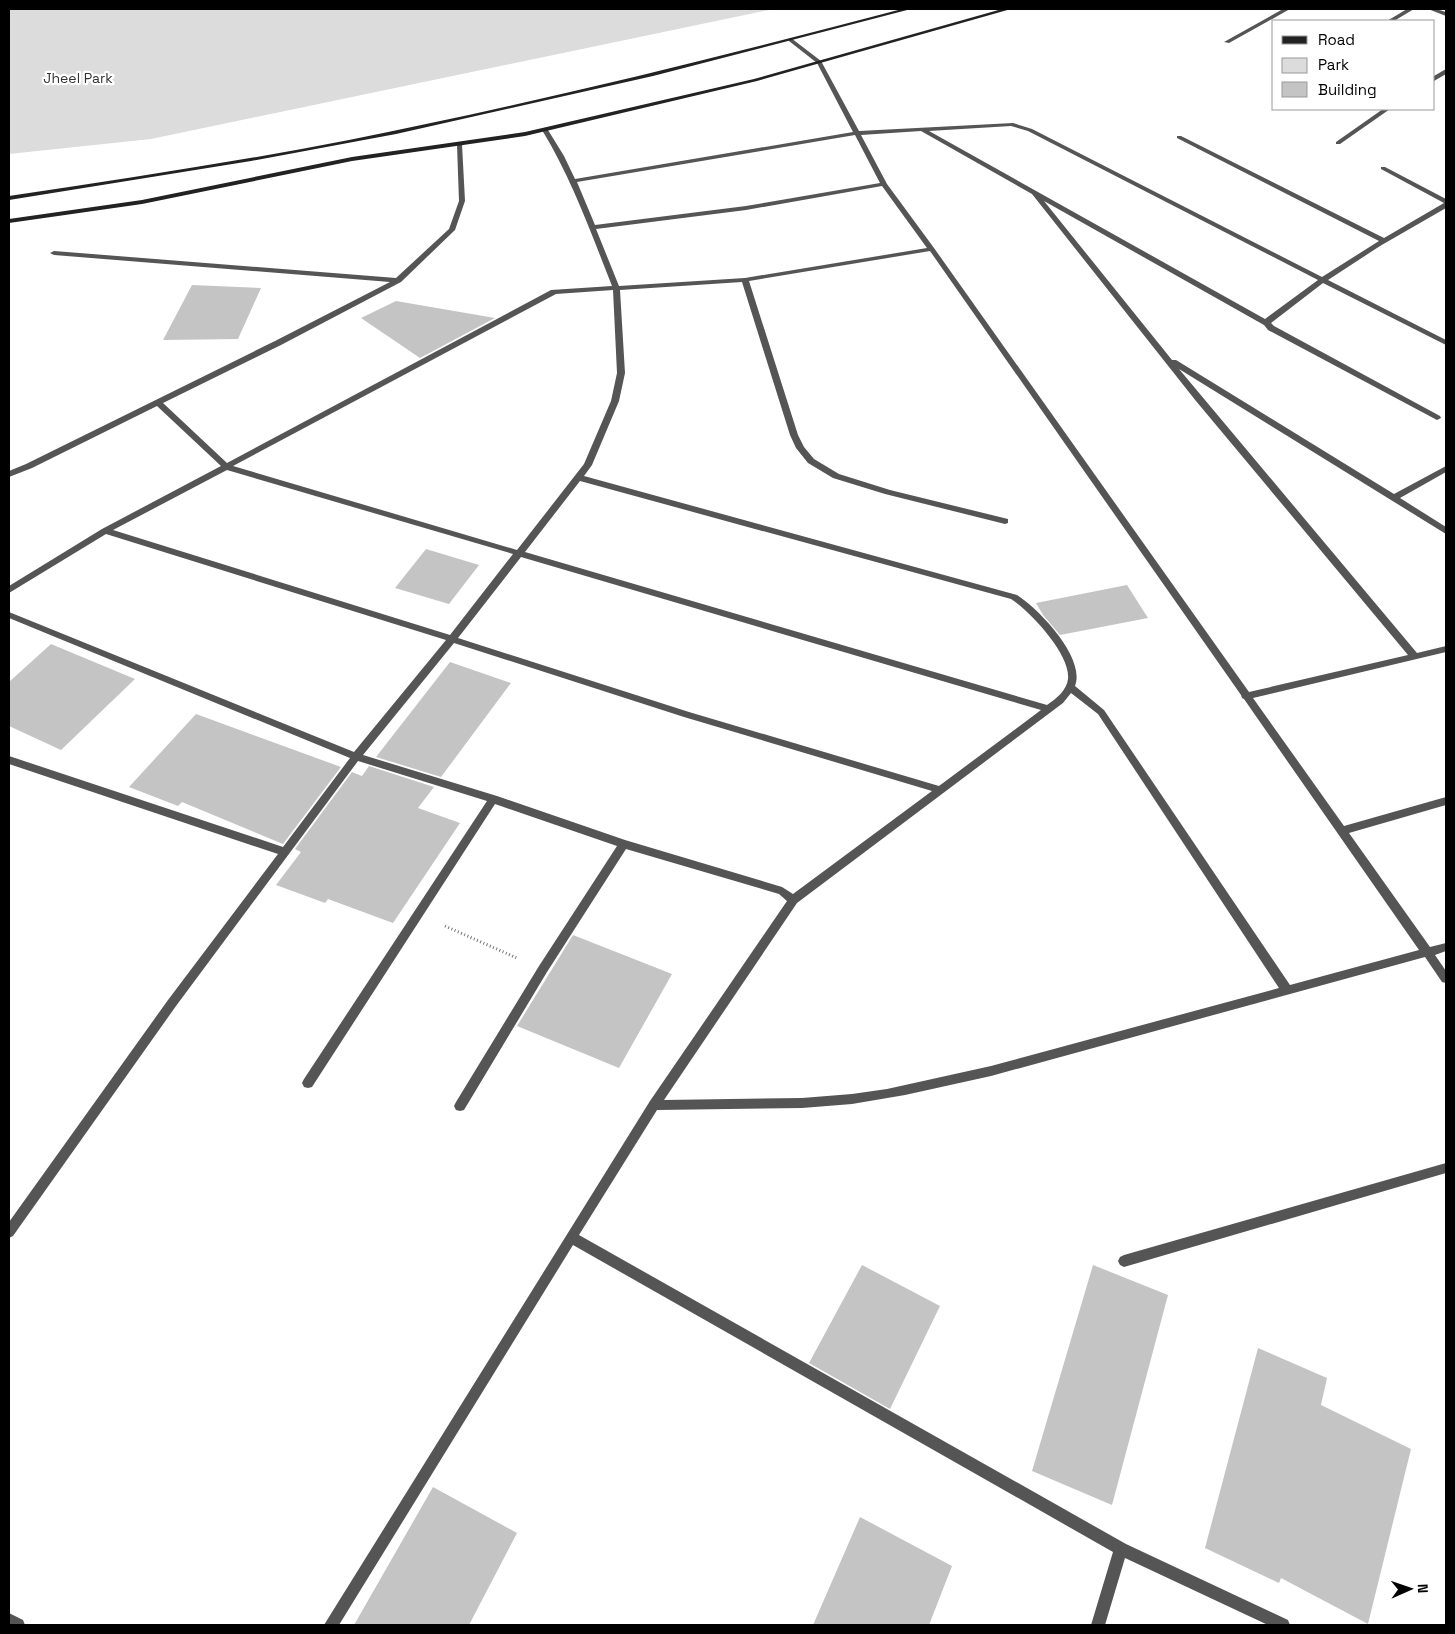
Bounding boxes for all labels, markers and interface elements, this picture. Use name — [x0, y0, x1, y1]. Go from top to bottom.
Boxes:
legend — [1272, 20, 1435, 110]
text: Road — [1318, 30, 1355, 49]
text: Park — [1318, 55, 1349, 74]
park label: Jheel Park — [43, 69, 113, 87]
text: Building — [1318, 80, 1377, 99]
north arrow — [1385, 1564, 1435, 1614]
text: N — [1414, 1584, 1432, 1594]

